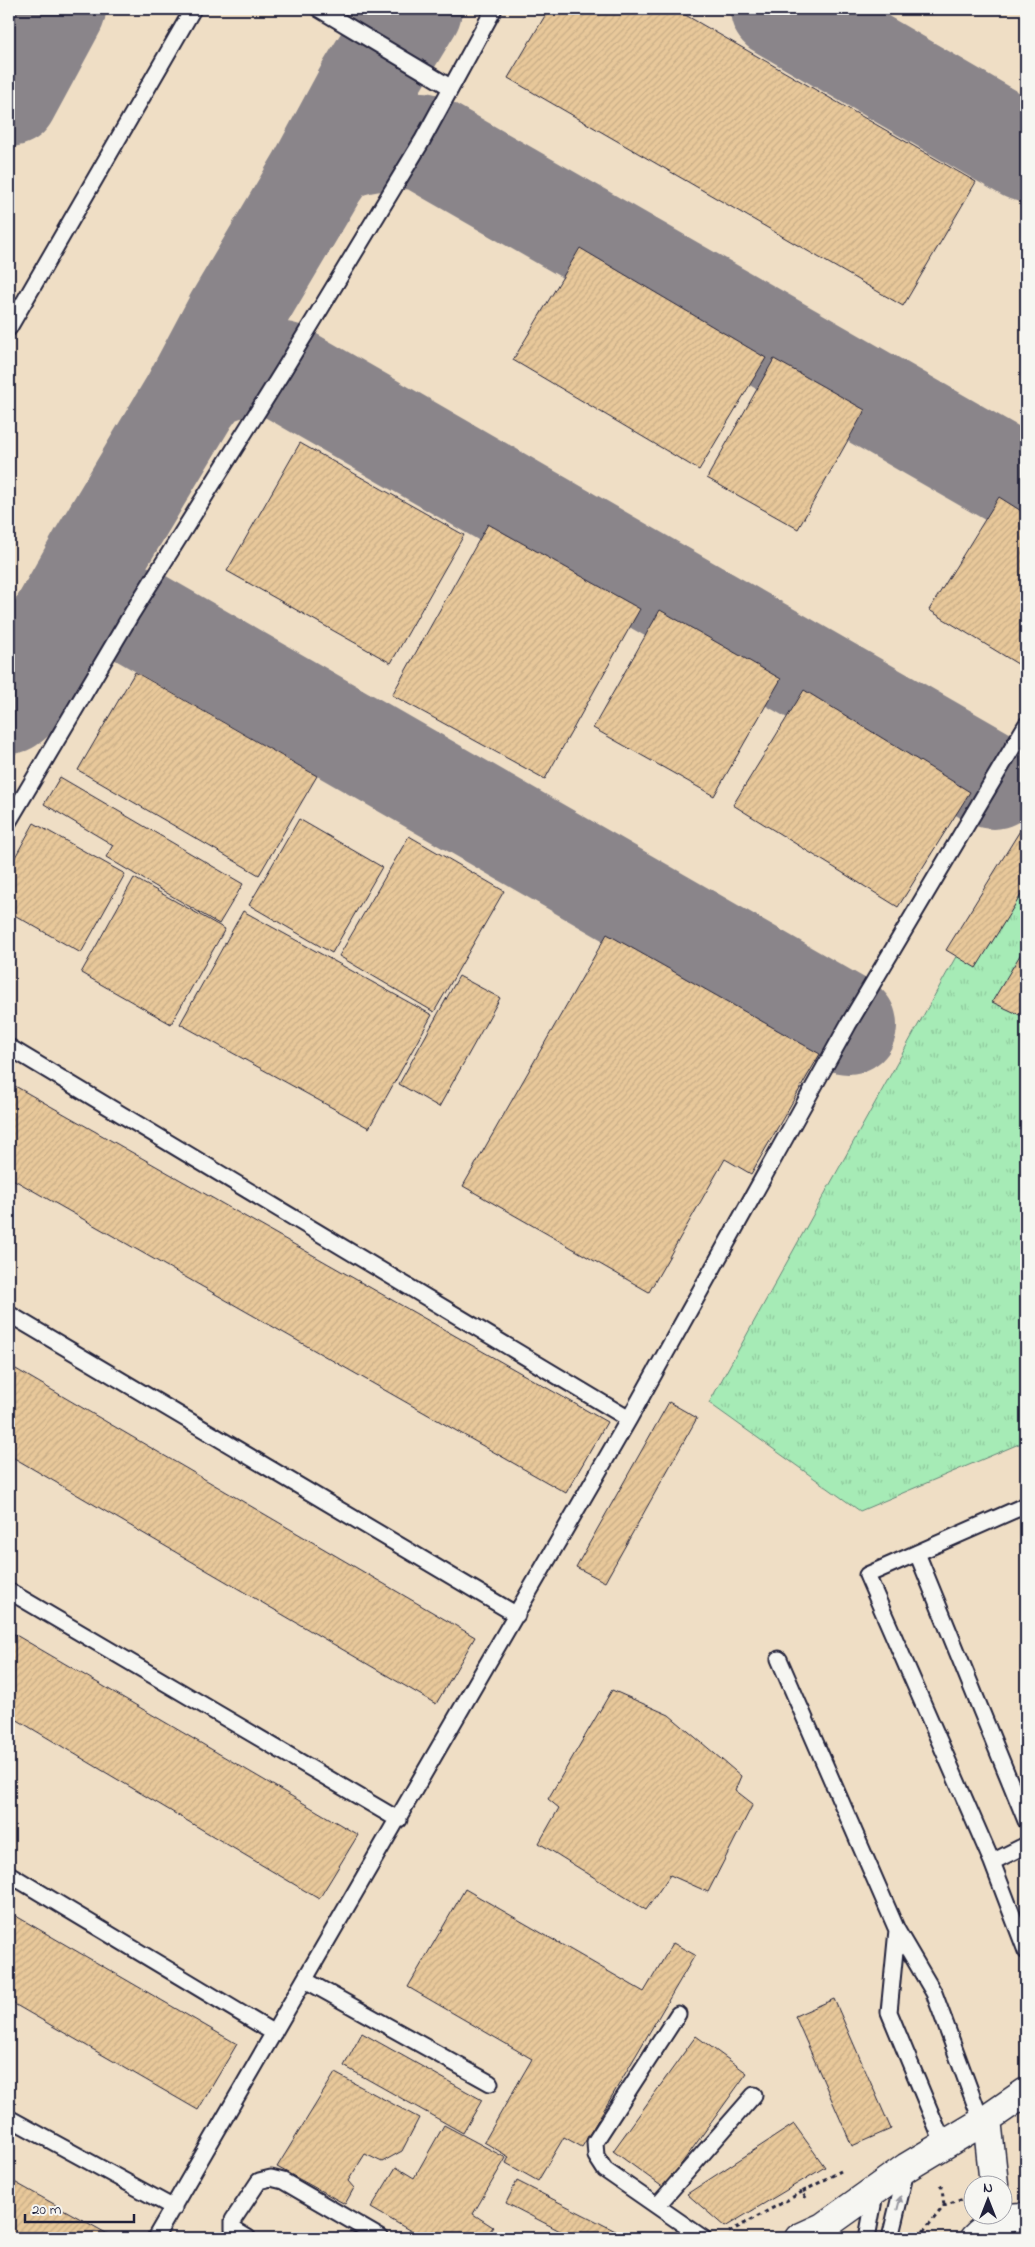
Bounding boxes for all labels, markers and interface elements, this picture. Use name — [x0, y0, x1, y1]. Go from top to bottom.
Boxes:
north arrow — [962, 2174, 1012, 2224]
text: N — [983, 2178, 993, 2199]
scale bar — [25, 2192, 134, 2224]
one-way arrow — [895, 2195, 903, 2210]
text: 20 m — [32, 2199, 62, 2221]

